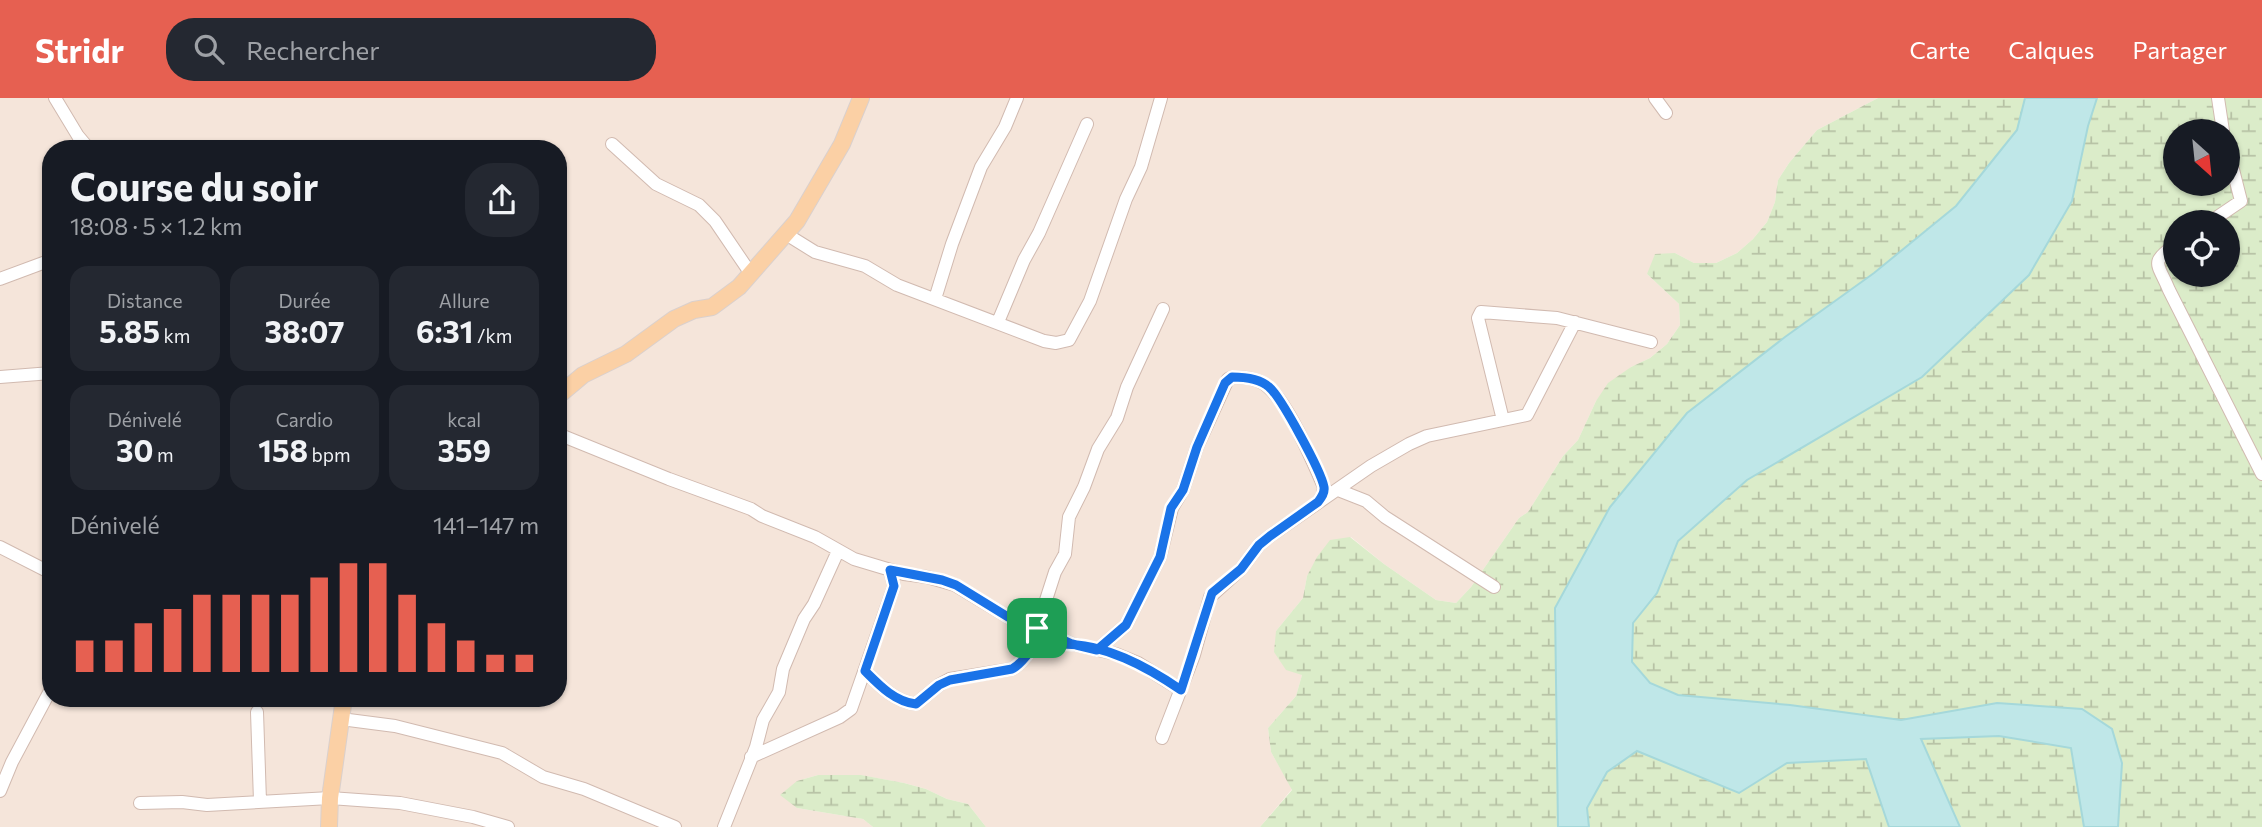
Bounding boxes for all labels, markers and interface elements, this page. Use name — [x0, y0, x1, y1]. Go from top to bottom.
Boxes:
search box — [166, 18, 656, 81]
text: Stridr — [35, 29, 124, 70]
icon: search — [190, 30, 228, 68]
text: Rechercher — [246, 34, 380, 65]
text: Carte — [1909, 35, 1970, 64]
text: Calques — [2008, 35, 2094, 64]
text: Partager — [2132, 35, 2227, 64]
north arrow — [2163, 119, 2240, 196]
map controls — [2163, 119, 2240, 287]
text: Course du soir — [70, 162, 318, 209]
button: share — [465, 163, 539, 237]
button: locate — [2163, 210, 2240, 287]
text: 18:08 · 5 × 1.2 km — [70, 212, 242, 240]
text: Distance — [107, 289, 183, 312]
text: Durée — [279, 289, 330, 312]
text: Allure — [439, 289, 490, 312]
text: 5.85 — [99, 312, 160, 349]
text: 38:07 — [264, 312, 345, 349]
text: 6:31 — [416, 312, 473, 349]
text: km — [160, 324, 190, 347]
text: /km — [473, 324, 512, 347]
text: Dénivelé — [108, 408, 182, 431]
text: Cardio — [276, 408, 333, 431]
text: kcal — [447, 408, 481, 431]
text: 30 — [116, 431, 153, 468]
text: 158 — [258, 431, 308, 468]
text: 359 — [437, 431, 491, 468]
text: m — [153, 443, 174, 466]
text: bpm — [308, 443, 351, 466]
text: Dénivelé — [70, 511, 160, 539]
text: 141–147 m — [433, 511, 539, 539]
pin — [1007, 598, 1067, 658]
icon: arrive — [1018, 609, 1056, 647]

